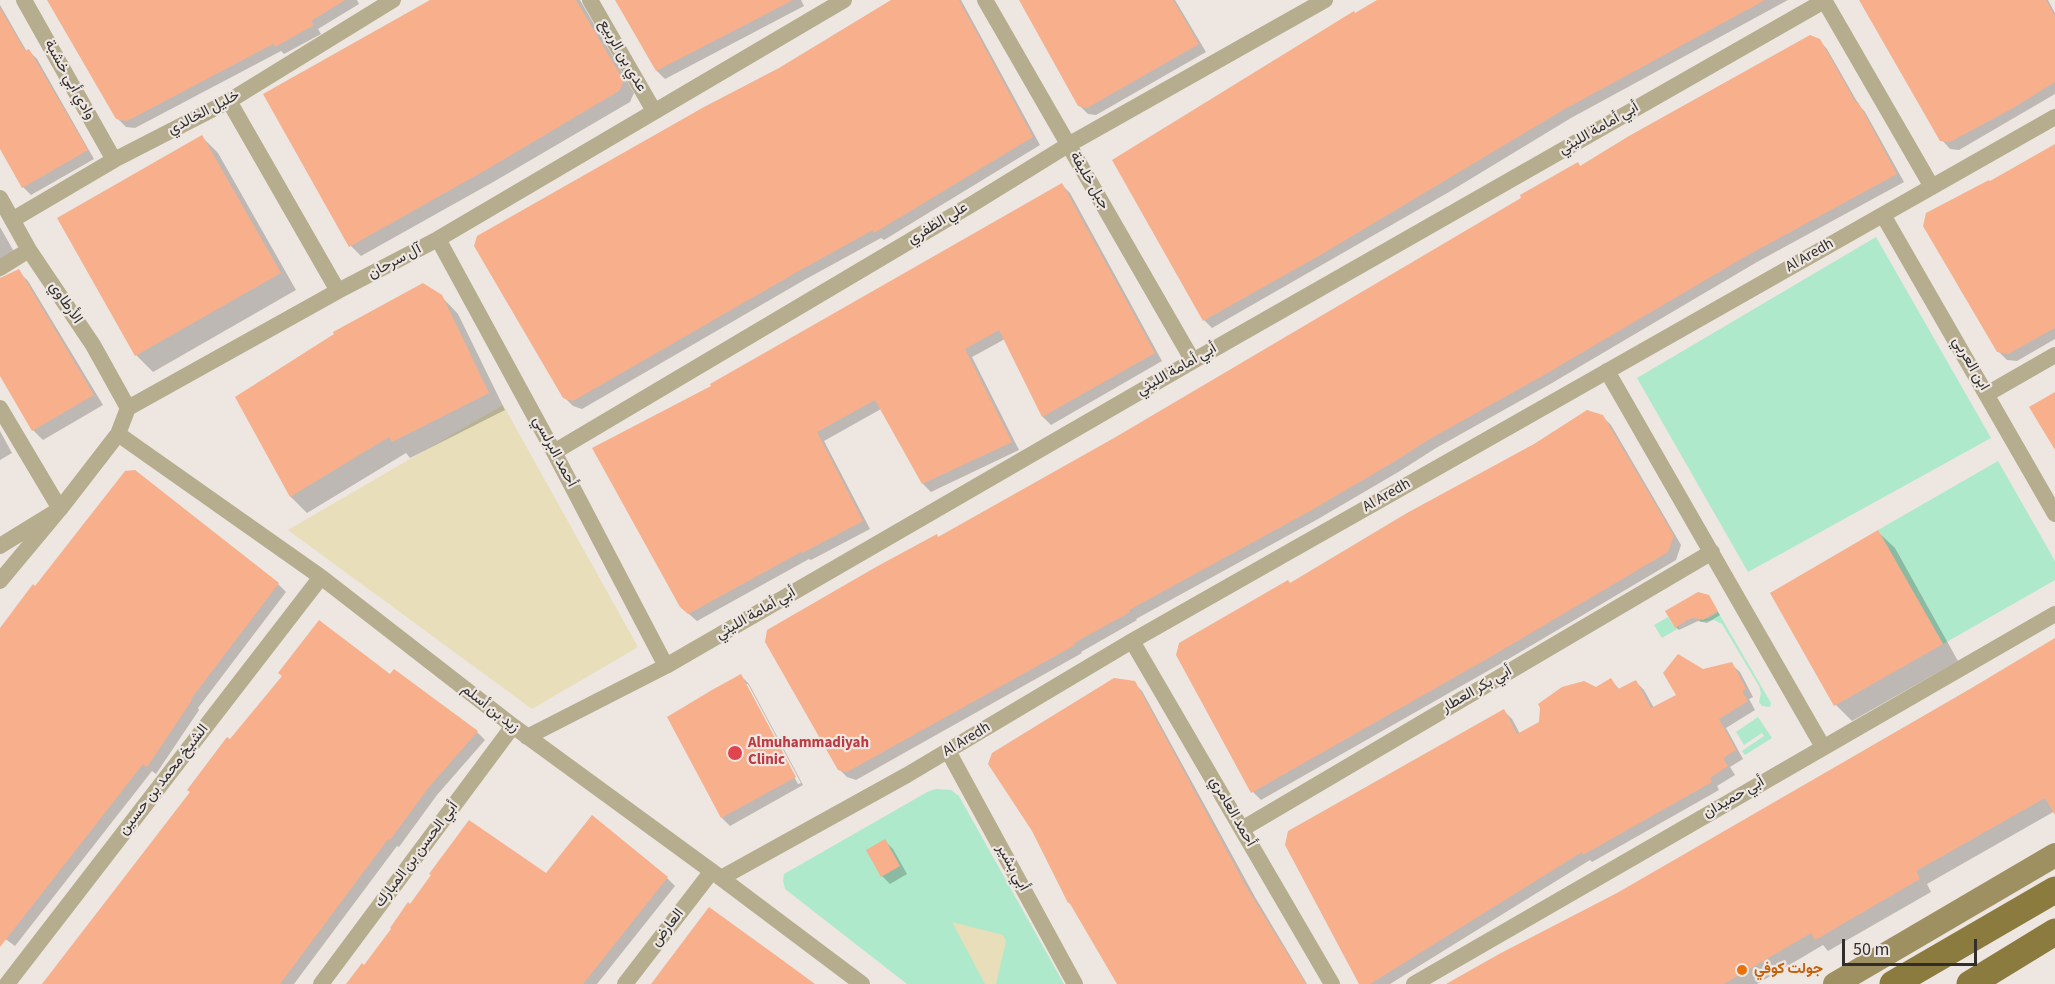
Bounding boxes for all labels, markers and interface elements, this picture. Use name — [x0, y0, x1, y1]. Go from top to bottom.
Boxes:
street label: عدي بن الربيع — [594, 17, 650, 95]
street label: وادي أبي خشبة — [40, 37, 98, 123]
street label: خليل الخالدي — [165, 87, 243, 139]
street label: أبي أمامة الليثي — [1556, 99, 1642, 159]
street label: جبل خليفة — [1065, 149, 1113, 213]
street label: علي الظفري — [905, 199, 971, 249]
street label: Al Aredh — [1783, 235, 1837, 277]
street label: آل سرحان — [365, 241, 425, 283]
street label: الأرطاوي — [44, 279, 86, 327]
street label: ابن العربي — [1947, 334, 1993, 394]
street label: أبي أمامة الليثي — [1134, 340, 1220, 400]
street label: أحمد البرلسي — [528, 414, 580, 490]
street label: Al Aredh — [1360, 475, 1414, 517]
street label: أبي أمامة الليثي — [713, 584, 799, 644]
street label: أبي بكر العطار — [1439, 663, 1515, 717]
street label: زيد بن أسلم — [457, 681, 523, 737]
street label: Al Aredh — [940, 719, 994, 761]
street label: الشيخ محمد بن حسين — [115, 721, 213, 839]
place label: Almuhammadiyah Clinic — [748, 735, 869, 770]
marker: Almuhammadiyah Clinic — [726, 744, 744, 762]
street label: أبي حميدان — [1700, 773, 1768, 823]
street label: أحمد العامري — [1205, 774, 1259, 850]
street label: أبي الحسن بن المبارك — [371, 799, 463, 911]
street label: أبي بشير — [992, 841, 1032, 895]
street label: العارض — [648, 906, 688, 950]
scale bar — [1845, 927, 1980, 965]
text: 50 m — [1853, 937, 1889, 962]
place label: جولت كوفي — [1754, 961, 1823, 979]
marker: جولت كوفي — [1735, 963, 1749, 977]

